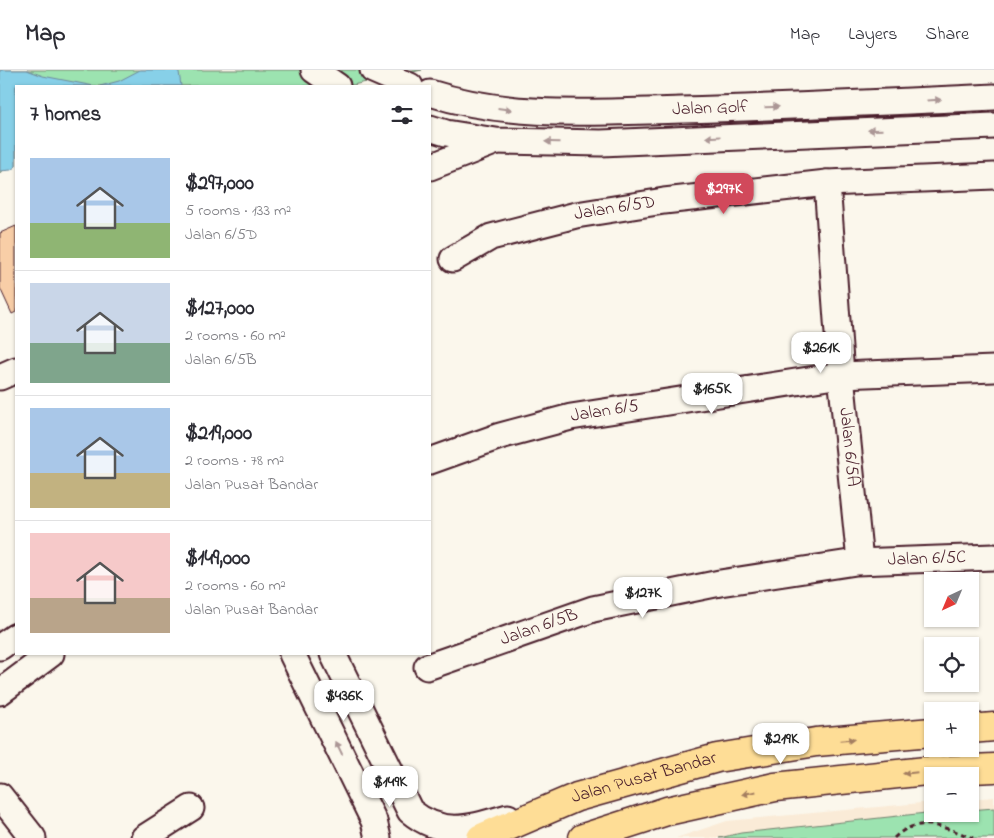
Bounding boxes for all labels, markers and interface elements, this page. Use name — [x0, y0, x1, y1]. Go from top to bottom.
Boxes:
text: Map — [25, 17, 66, 52]
text: Map — [790, 22, 820, 48]
text: Layers — [848, 22, 898, 48]
text: Share — [926, 22, 969, 48]
street label: Jalan Golf — [672, 95, 749, 123]
one-way arrow — [926, 96, 942, 104]
text: 7 homes — [30, 100, 101, 130]
icon: filters — [388, 101, 416, 129]
one-way arrow — [764, 103, 780, 111]
one-way arrow — [497, 105, 513, 113]
one-way arrow — [867, 127, 883, 135]
one-way arrow — [705, 134, 721, 142]
one-way arrow — [544, 138, 560, 146]
text: $297,000 — [185, 169, 254, 199]
pin: $297K — [689, 172, 759, 215]
text: $297K — [706, 177, 742, 201]
icon: home — [70, 178, 130, 238]
street label: Jalan 6/5D — [572, 190, 657, 228]
text: 5 rooms · 133 m² — [185, 199, 291, 223]
text: Jalan 6/5D — [185, 223, 258, 247]
text: $127,000 — [185, 294, 254, 324]
icon: home — [70, 303, 130, 363]
text: 2 rooms · 60 m² — [185, 324, 286, 348]
pin: $261K — [786, 332, 856, 374]
text: $261K — [802, 336, 840, 360]
text: Jalan 6/5B — [185, 348, 257, 372]
pin: $165K — [677, 372, 747, 415]
text: $165K — [693, 377, 731, 401]
street label: Jalan 6/5 — [569, 394, 641, 430]
street label: Jalan 6/5A — [831, 406, 865, 488]
text: $219,000 — [185, 419, 252, 449]
icon: home — [70, 428, 130, 488]
text: 2 rooms · 78 m² — [185, 449, 284, 473]
text: Jalan Pusat Bandar — [185, 473, 318, 497]
text: $149,000 — [185, 544, 250, 574]
street label: Jalan 6/5C — [887, 545, 967, 574]
icon: home — [70, 553, 130, 613]
north arrow — [924, 572, 979, 628]
map controls — [924, 572, 979, 822]
text: 2 rooms · 60 m² — [185, 574, 286, 598]
pin: $127K — [608, 576, 678, 619]
text: $127K — [624, 581, 662, 605]
text: Jalan Pusat Bandar — [185, 598, 318, 622]
street label: Jalan 6/5B — [497, 602, 582, 653]
button: locate — [924, 637, 979, 692]
pin: $436K — [309, 680, 379, 722]
text: $436K — [325, 684, 363, 708]
button: + — [924, 702, 979, 757]
pin: $219K — [746, 722, 816, 765]
text: $219K — [763, 727, 799, 751]
one-way arrow — [839, 736, 855, 744]
one-way arrow — [334, 741, 342, 755]
street label: Jalan Pusat Bandar — [567, 746, 720, 811]
pin: $149K — [355, 766, 425, 808]
button: − — [924, 767, 979, 822]
one-way arrow — [902, 769, 918, 777]
text: $149K — [373, 770, 407, 794]
one-way arrow — [742, 789, 757, 797]

